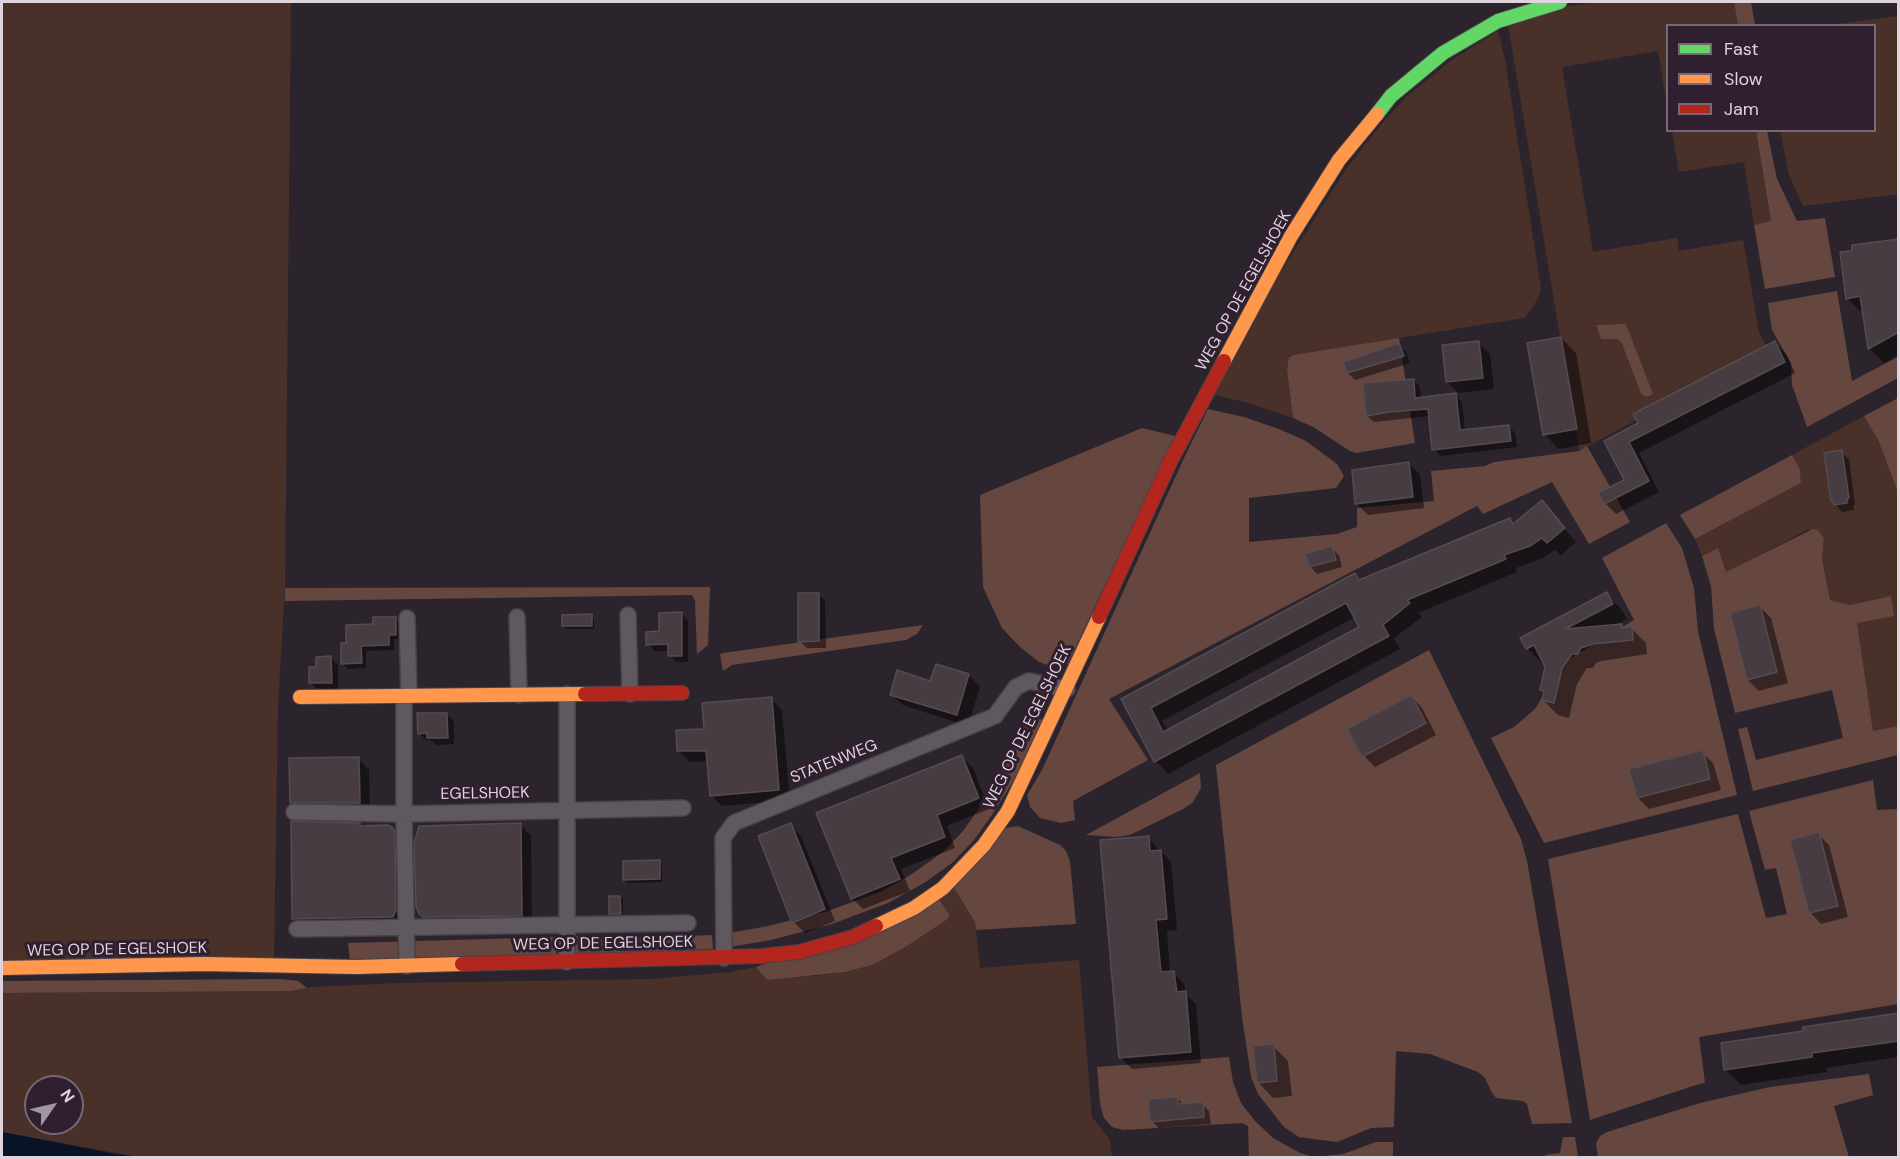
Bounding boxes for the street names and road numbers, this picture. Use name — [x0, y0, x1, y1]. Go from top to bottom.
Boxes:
street label: WEG OP DE EGELSHOEK — [1192, 208, 1296, 374]
street label: WEG OP DE EGELSHOEK — [980, 642, 1076, 812]
street label: STATENWEG — [788, 736, 880, 788]
street label: EGELSHOEK — [440, 784, 530, 804]
street label: WEG OP DE EGELSHOEK — [513, 933, 693, 955]
street label: WEG OP DE EGELSHOEK — [27, 939, 207, 961]

